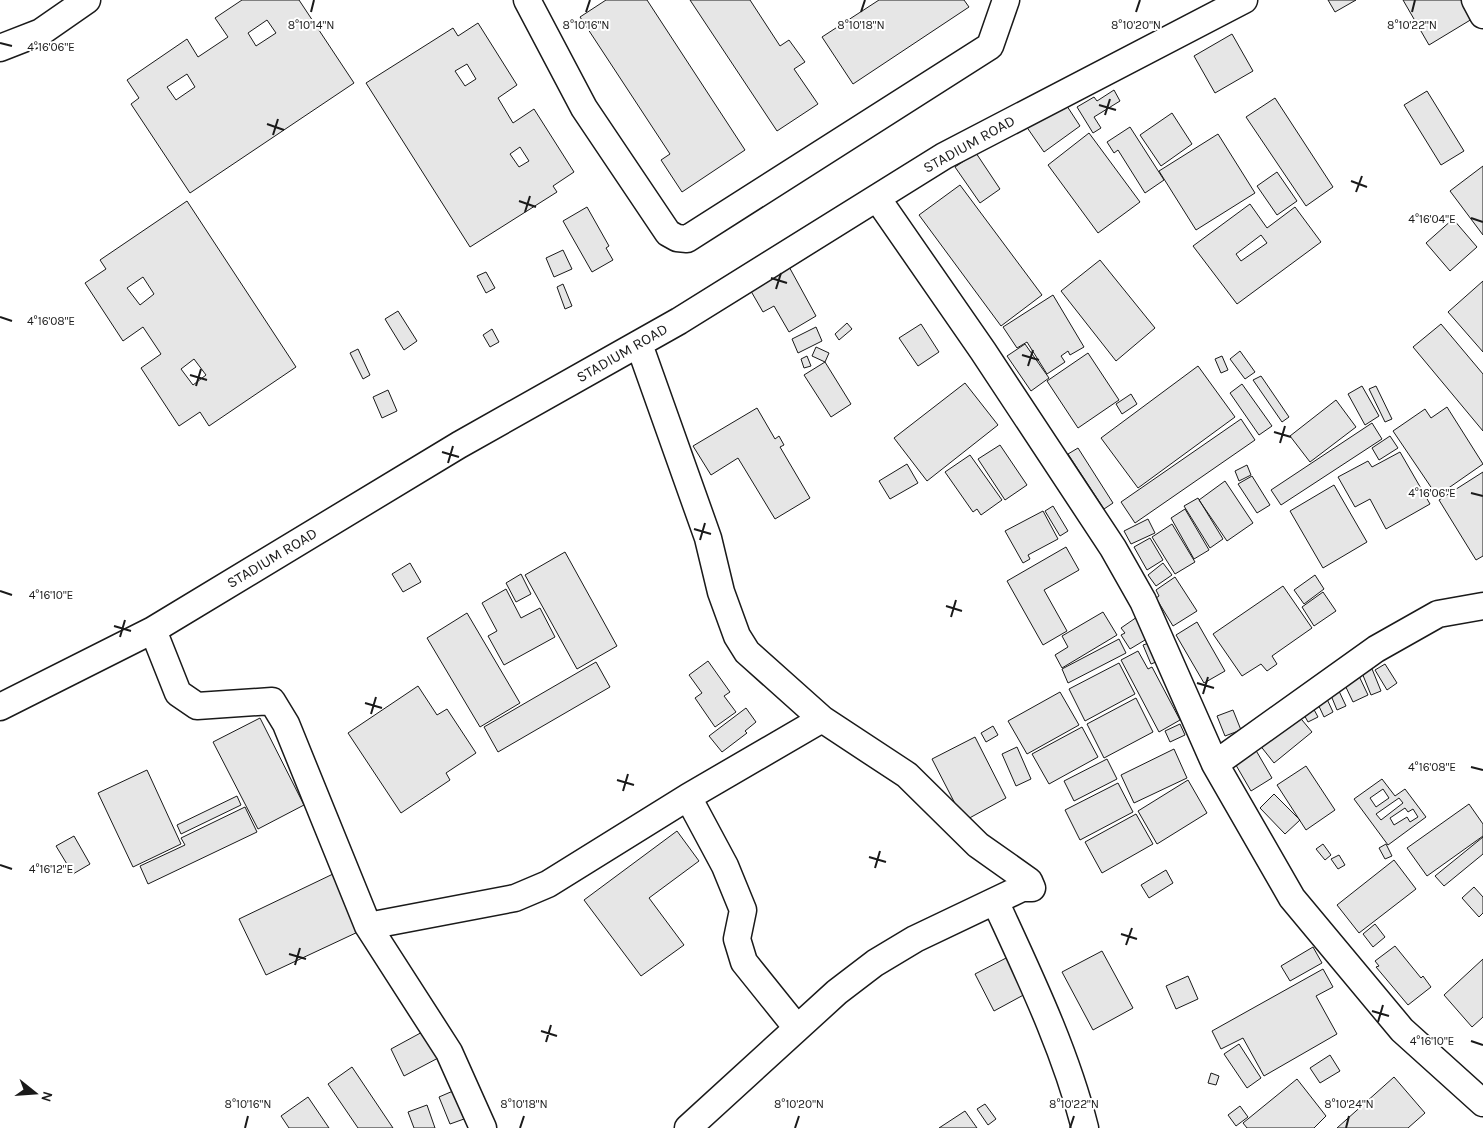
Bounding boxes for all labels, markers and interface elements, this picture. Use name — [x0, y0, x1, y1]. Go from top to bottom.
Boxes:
text: 8°10'14"N — [288, 18, 334, 32]
text: 8°10'16"N — [563, 18, 609, 32]
text: 8°10'18"N — [837, 18, 885, 32]
text: 8°10'20"N — [1111, 18, 1161, 32]
text: 8°10'22"N — [1387, 18, 1437, 32]
text: 4°16'06"E — [27, 40, 75, 54]
street label: STADIUM ROAD — [920, 111, 1018, 177]
text: 4°16'04"E — [1408, 212, 1456, 226]
text: 4°16'08"E — [27, 314, 75, 328]
street label: STADIUM ROAD — [573, 320, 671, 386]
text: 4°16'06"E — [1408, 486, 1456, 500]
street label: STADIUM ROAD — [224, 524, 320, 592]
text: 4°16'10"E — [29, 588, 73, 602]
text: 4°16'08"E — [1408, 760, 1456, 774]
text: 4°16'12"E — [29, 862, 73, 876]
text: 4°16'10"E — [1410, 1034, 1454, 1048]
north arrow — [10, 1068, 60, 1118]
text: N — [37, 1089, 57, 1104]
text: 8°10'16"N — [225, 1097, 271, 1111]
text: 8°10'18"N — [500, 1097, 548, 1111]
text: 8°10'20"N — [774, 1097, 824, 1111]
text: 8°10'22"N — [1049, 1097, 1099, 1111]
text: 8°10'24"N — [1324, 1097, 1374, 1111]

